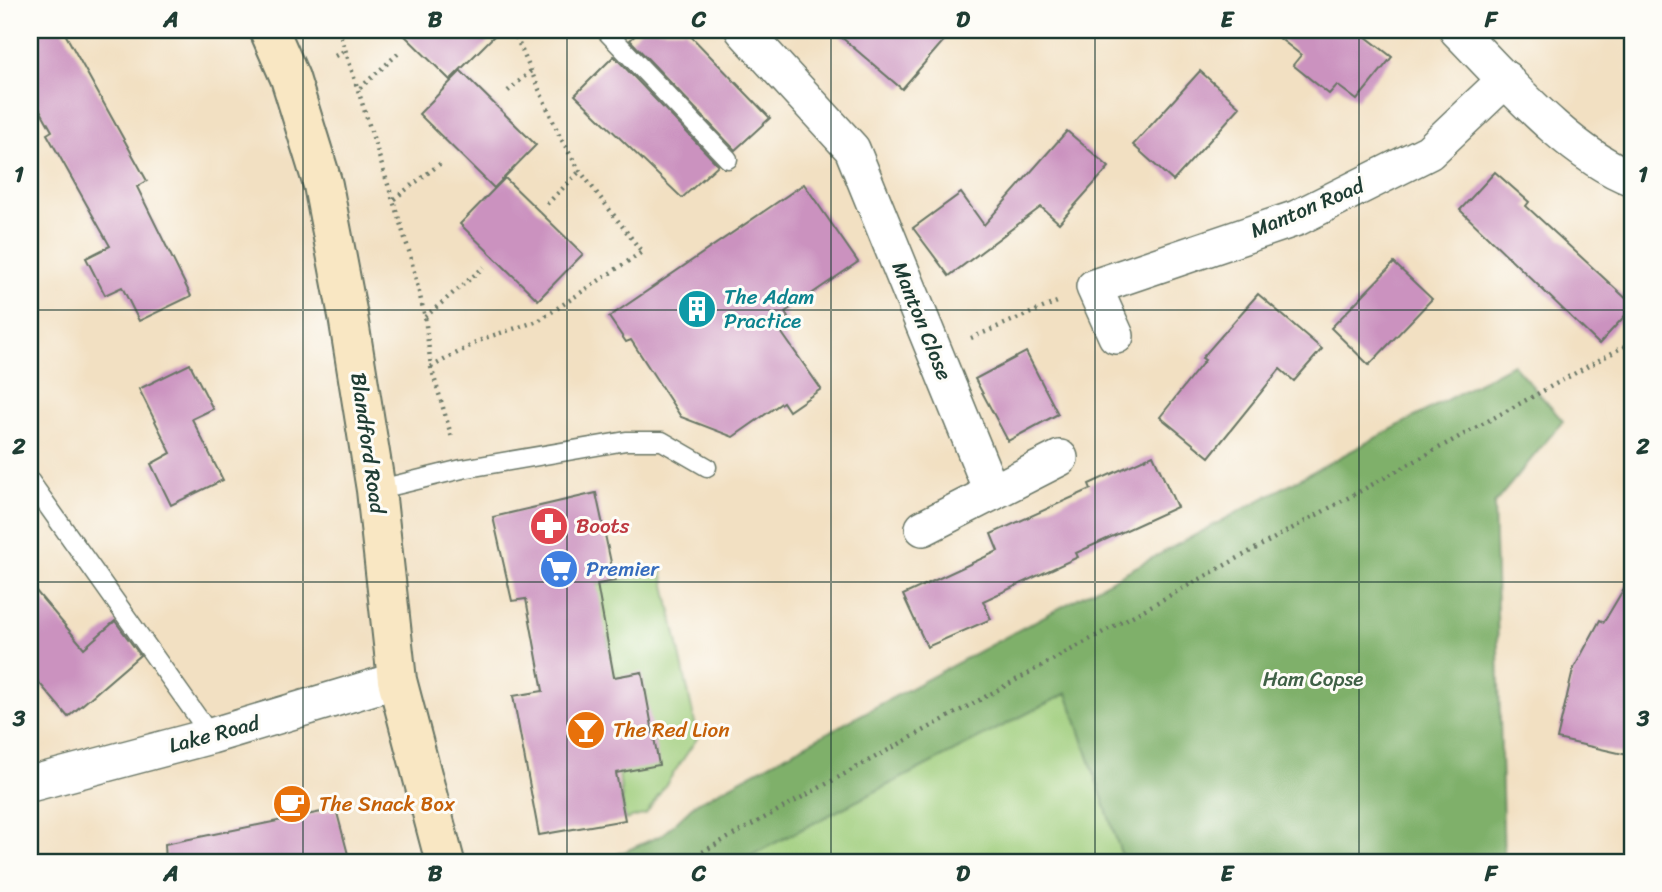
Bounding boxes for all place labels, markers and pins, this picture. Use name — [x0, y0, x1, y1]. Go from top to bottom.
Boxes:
place label: The Adam Practice — [724, 278, 814, 340]
building icon: The Adam Practice — [676, 288, 718, 330]
pharmacy icon: Boots — [528, 505, 570, 547]
place label: Boots — [576, 507, 630, 545]
supermarket icon: Premier — [538, 548, 580, 590]
place label: Premier — [586, 550, 660, 588]
bar icon: The Red Lion — [565, 709, 607, 751]
place label: The Red Lion — [613, 711, 730, 749]
cafe icon: The Snack Box — [271, 783, 313, 825]
place label: The Snack Box — [319, 785, 455, 823]

